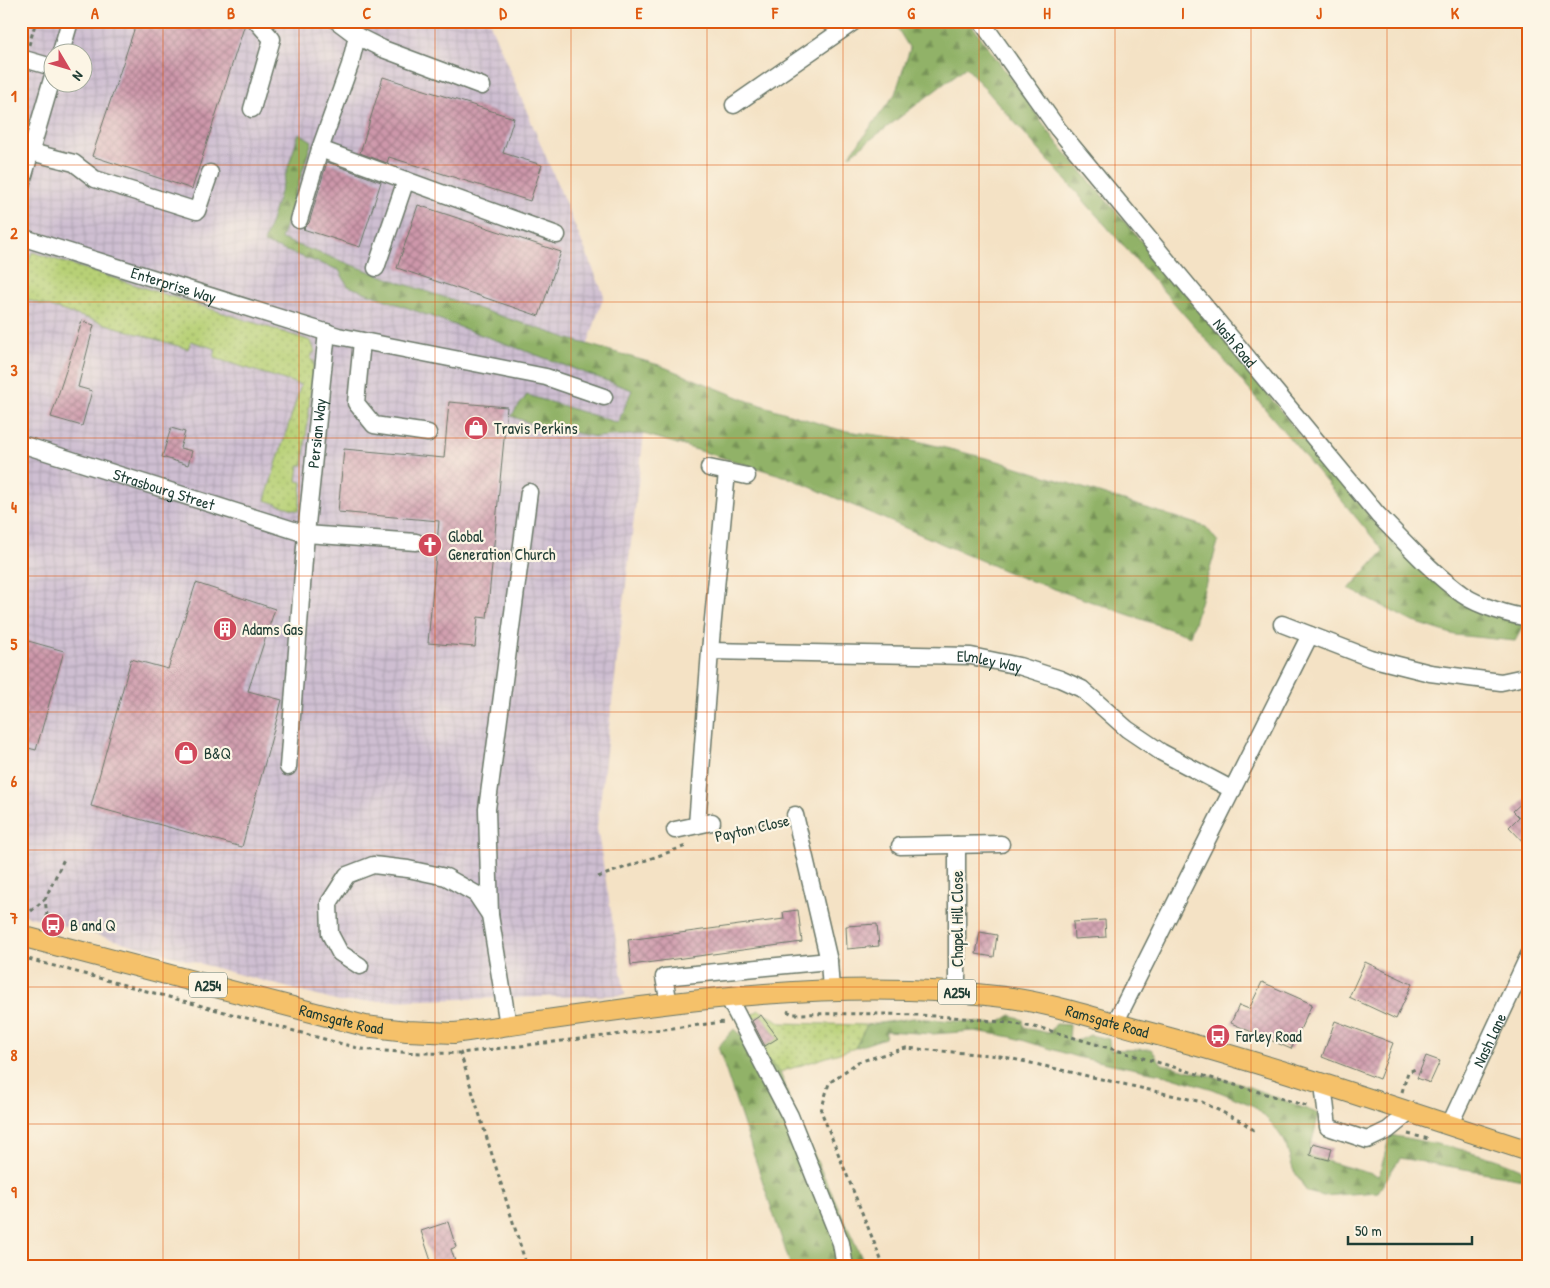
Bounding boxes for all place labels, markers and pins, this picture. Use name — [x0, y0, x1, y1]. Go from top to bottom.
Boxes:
shop icon: Travis Perkins — [463, 415, 489, 441]
place label: Travis Perkins — [494, 417, 578, 439]
place label: Global Generation Church — [448, 525, 556, 565]
church icon: Global Generation Church — [417, 532, 443, 558]
building icon: Adams Gas — [212, 616, 238, 642]
place label: Adams Gas — [242, 618, 303, 640]
shop icon: B&Q — [173, 740, 199, 766]
place label: B&Q — [204, 742, 231, 764]
bus stop icon: B and Q — [40, 912, 66, 938]
place label: B and Q — [70, 914, 116, 936]
bus stop icon: Farley Road — [1205, 1023, 1231, 1049]
place label: Farley Road — [1235, 1025, 1302, 1047]

